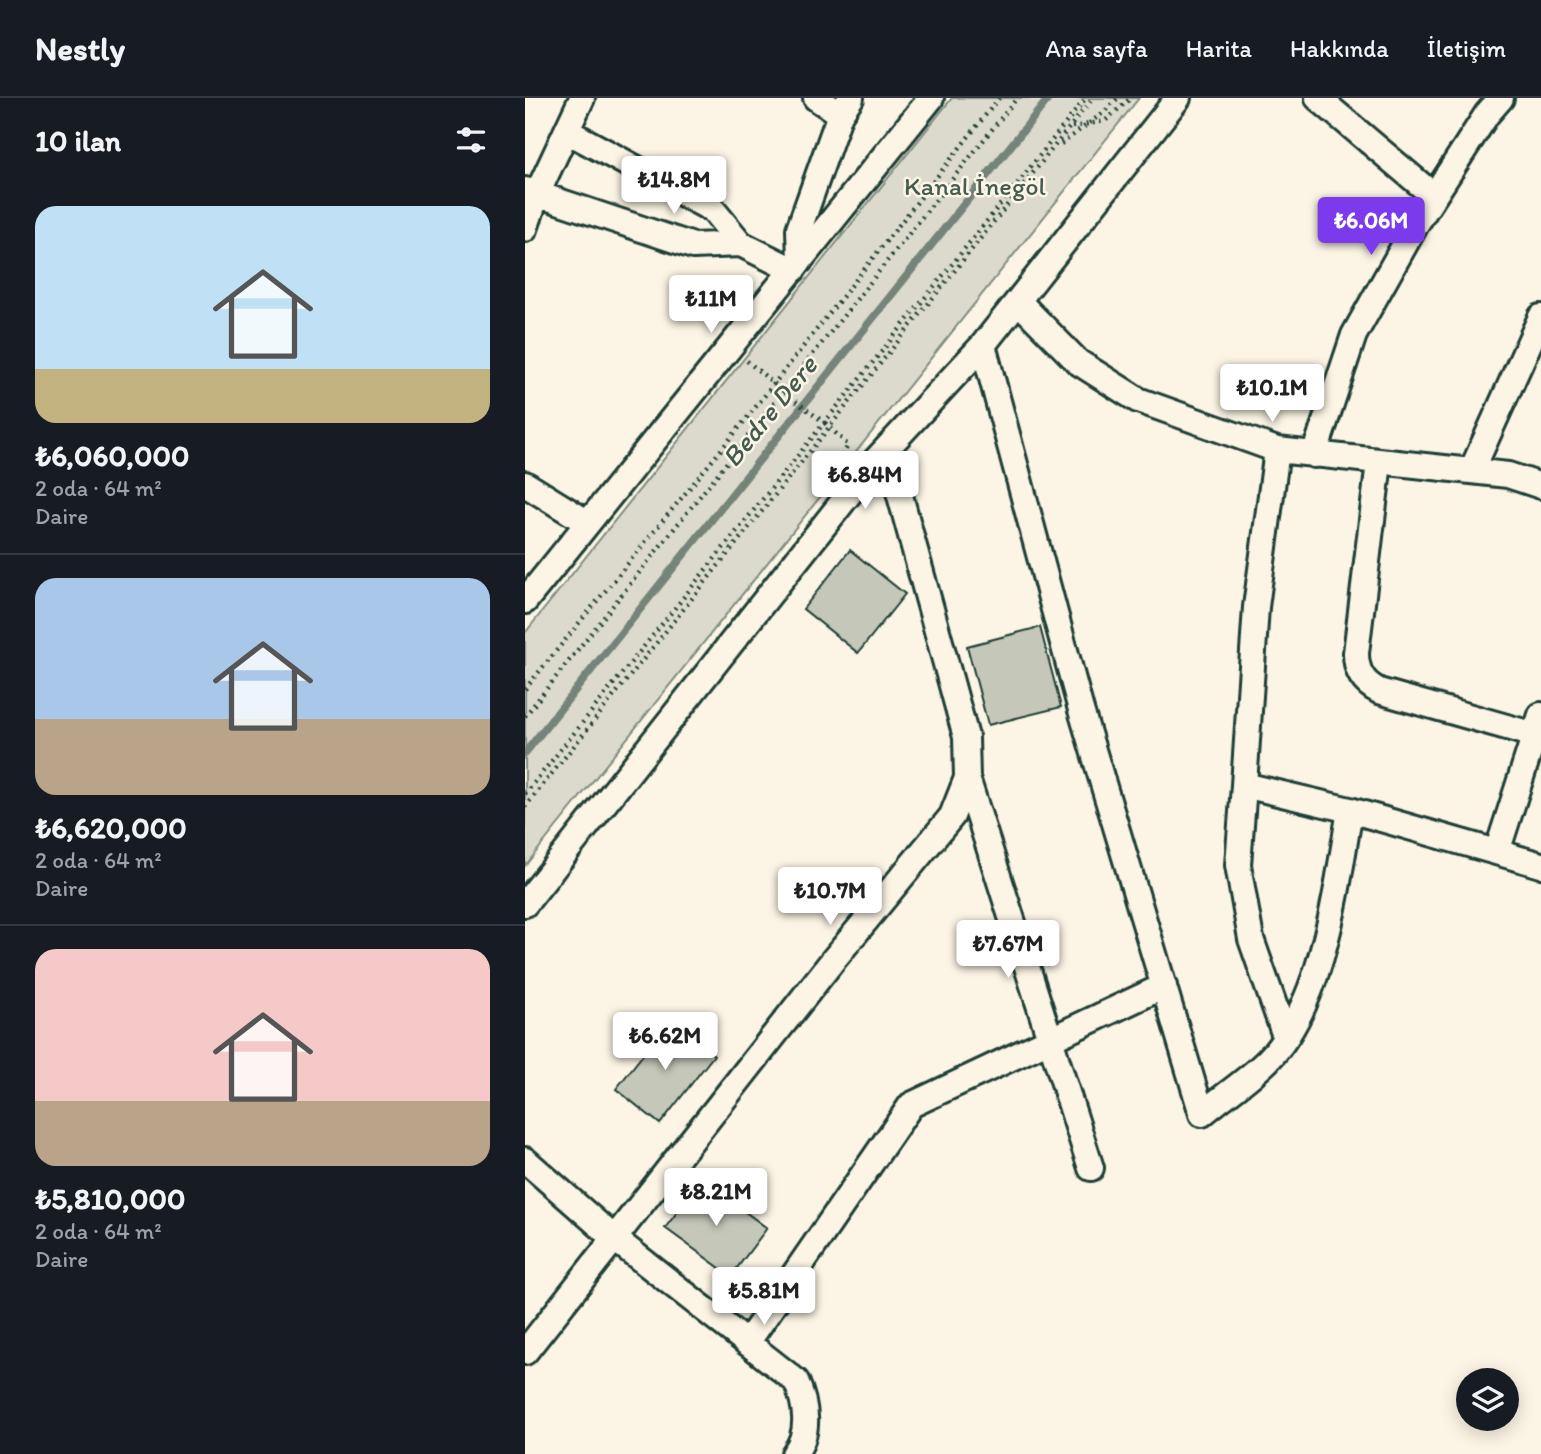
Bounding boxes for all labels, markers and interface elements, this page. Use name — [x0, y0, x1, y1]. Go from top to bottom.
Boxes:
text: Nestly — [35, 29, 125, 68]
text: Ana sayfa — [1045, 34, 1148, 63]
text: Harita — [1186, 34, 1252, 63]
text: Hakkında — [1290, 34, 1389, 63]
text: İletişim — [1427, 34, 1506, 63]
icon: filters — [452, 121, 490, 159]
text: 10 ilan — [35, 122, 121, 159]
pin: ₺14.8M — [617, 156, 731, 216]
text: ₺14.8M — [637, 165, 711, 193]
park label: Kanal İnegöl — [904, 170, 1046, 202]
pin: ₺6.06M — [1314, 198, 1428, 257]
text: ₺6.06M — [1334, 206, 1408, 234]
icon: home — [200, 251, 326, 377]
pin: ₺11M — [670, 275, 752, 335]
text: ₺11M — [685, 284, 737, 312]
water label: Bedre Dere — [714, 347, 825, 473]
pin: ₺10.1M — [1215, 364, 1329, 424]
text: ₺10.1M — [1236, 373, 1308, 401]
text: ₺6,060,000 — [35, 437, 190, 474]
pin: ₺6.84M — [808, 452, 922, 511]
text: ₺6.84M — [828, 460, 902, 488]
text: 2 oda · 64 m² — [35, 474, 162, 502]
text: Daire — [35, 502, 88, 530]
icon: home — [200, 623, 326, 749]
text: ₺6,620,000 — [35, 809, 187, 846]
text: 2 oda · 64 m² — [35, 846, 162, 874]
pin: ₺10.7M — [773, 868, 887, 927]
text: Daire — [35, 874, 88, 902]
text: ₺10.7M — [794, 876, 866, 904]
pin: ₺7.67M — [951, 920, 1065, 980]
text: ₺7.67M — [972, 929, 1044, 957]
icon: home — [200, 994, 326, 1120]
pin: ₺6.62M — [608, 1012, 722, 1072]
text: ₺6.62M — [629, 1021, 701, 1049]
pin: ₺8.21M — [659, 1168, 773, 1228]
text: ₺8.21M — [680, 1177, 752, 1205]
text: ₺5,810,000 — [35, 1180, 185, 1217]
text: 2 oda · 64 m² — [35, 1217, 162, 1245]
text: Daire — [35, 1245, 88, 1273]
pin: ₺5.81M — [707, 1268, 821, 1327]
text: ₺5.81M — [728, 1276, 800, 1304]
map controls — [1456, 1368, 1519, 1431]
button: layers — [1456, 1368, 1519, 1431]

